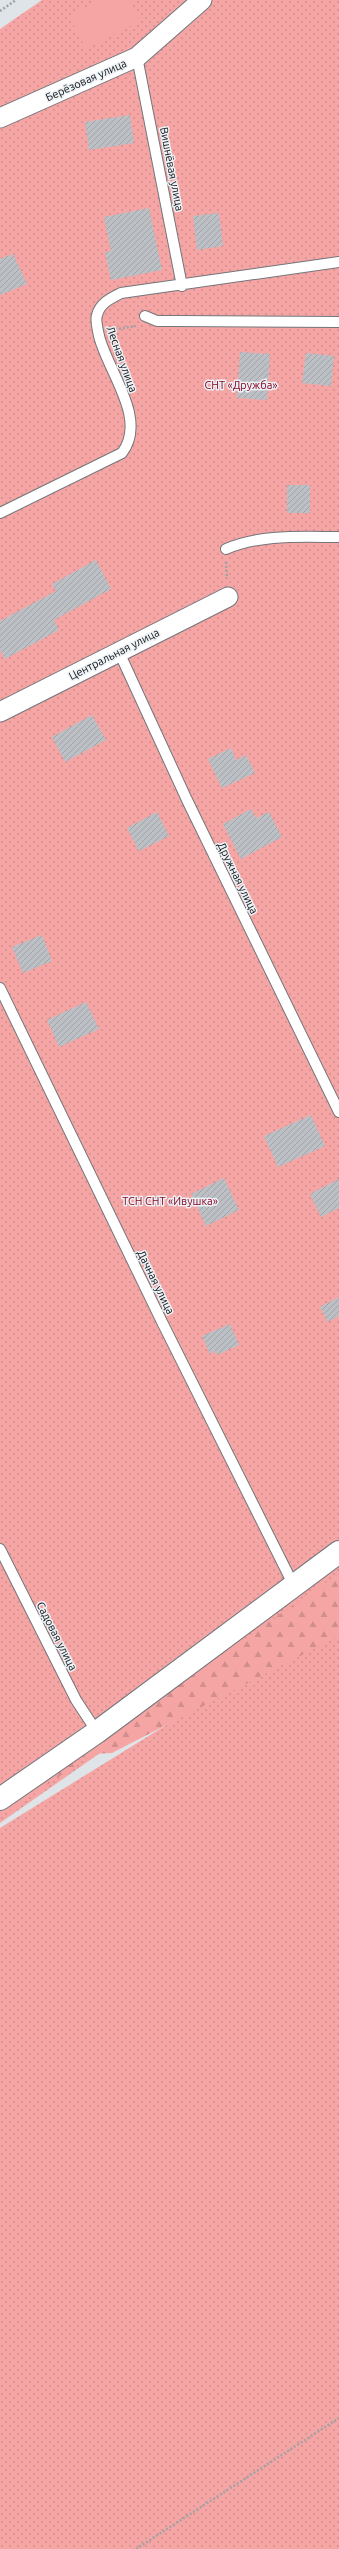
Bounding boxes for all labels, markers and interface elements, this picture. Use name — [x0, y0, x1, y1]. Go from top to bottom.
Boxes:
street label: Берёзовая улица — [44, 57, 128, 103]
street label: Вишнёвая улица — [158, 126, 186, 212]
street label: Лесная улица — [104, 324, 140, 394]
park label: СНТ «Дружба» — [204, 379, 278, 391]
street label: Центральная улица — [67, 626, 161, 682]
street label: Дружная улица — [215, 840, 261, 916]
park label: ТСН СНТ «Ивушка» — [122, 1195, 218, 1207]
street label: Дачная улица — [135, 1248, 177, 1316]
street label: Садовая улица — [35, 1600, 79, 1672]

